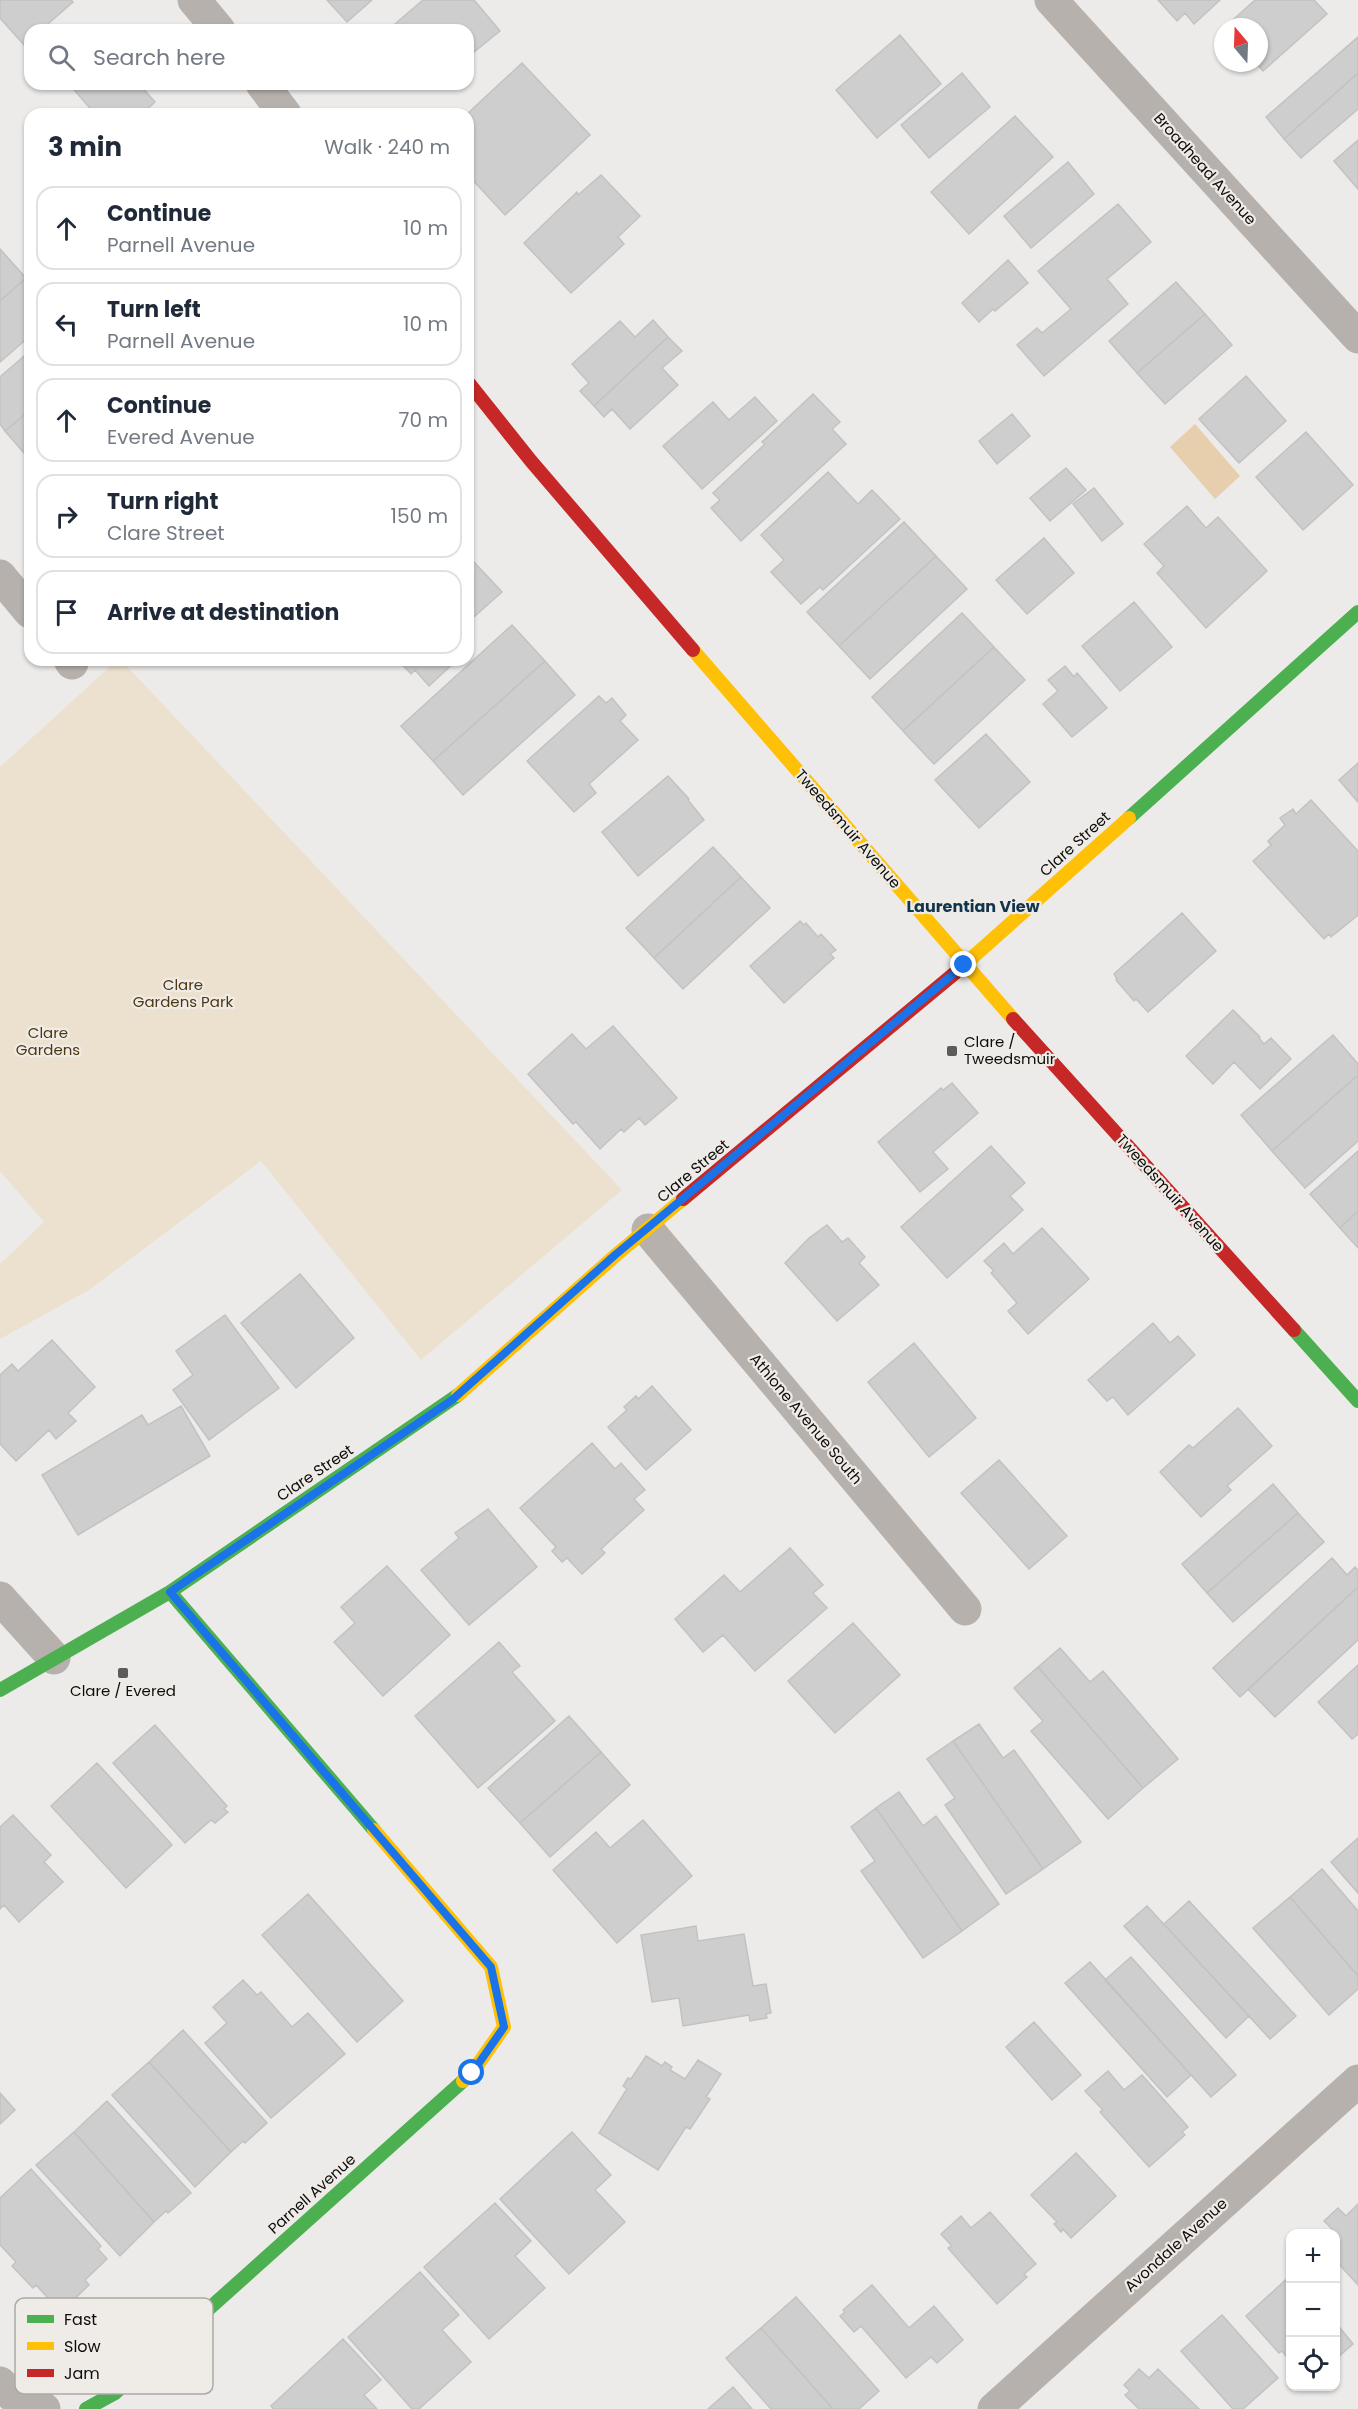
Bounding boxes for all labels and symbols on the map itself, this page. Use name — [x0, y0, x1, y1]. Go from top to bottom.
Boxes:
north arrow — [1214, 18, 1268, 72]
street label: Broadhead Avenue — [1149, 108, 1261, 229]
street label: Tweedsmuir Avenue — [791, 765, 906, 893]
street label: Clare Street — [1035, 806, 1114, 881]
district label: Laurentian View — [906, 895, 1040, 918]
route end — [950, 951, 976, 977]
park label: Clare Gardens Park — [133, 974, 233, 1012]
park label: Clare Gardens — [16, 1022, 80, 1060]
place label: Clare / Tweedsmuir — [964, 1031, 1056, 1069]
marker: Clare / Tweedsmuir — [945, 1044, 959, 1058]
street label: Tweedsmuir Avenue — [1112, 1129, 1229, 1256]
street label: Clare Street — [652, 1134, 733, 1207]
street label: Athlone Avenue South — [745, 1349, 867, 1489]
street label: Clare Street — [272, 1439, 357, 1506]
marker: Clare / Evered — [116, 1666, 130, 1680]
place label: Clare / Evered — [70, 1680, 176, 1701]
route start — [458, 2059, 484, 2085]
street label: Parnell Avenue — [263, 2149, 360, 2239]
street label: Avondale Avenue — [1120, 2193, 1231, 2296]
legend — [15, 2298, 213, 2394]
text: Fast — [64, 2308, 97, 2331]
text: Slow — [64, 2335, 101, 2358]
text: Jam — [64, 2362, 100, 2385]

